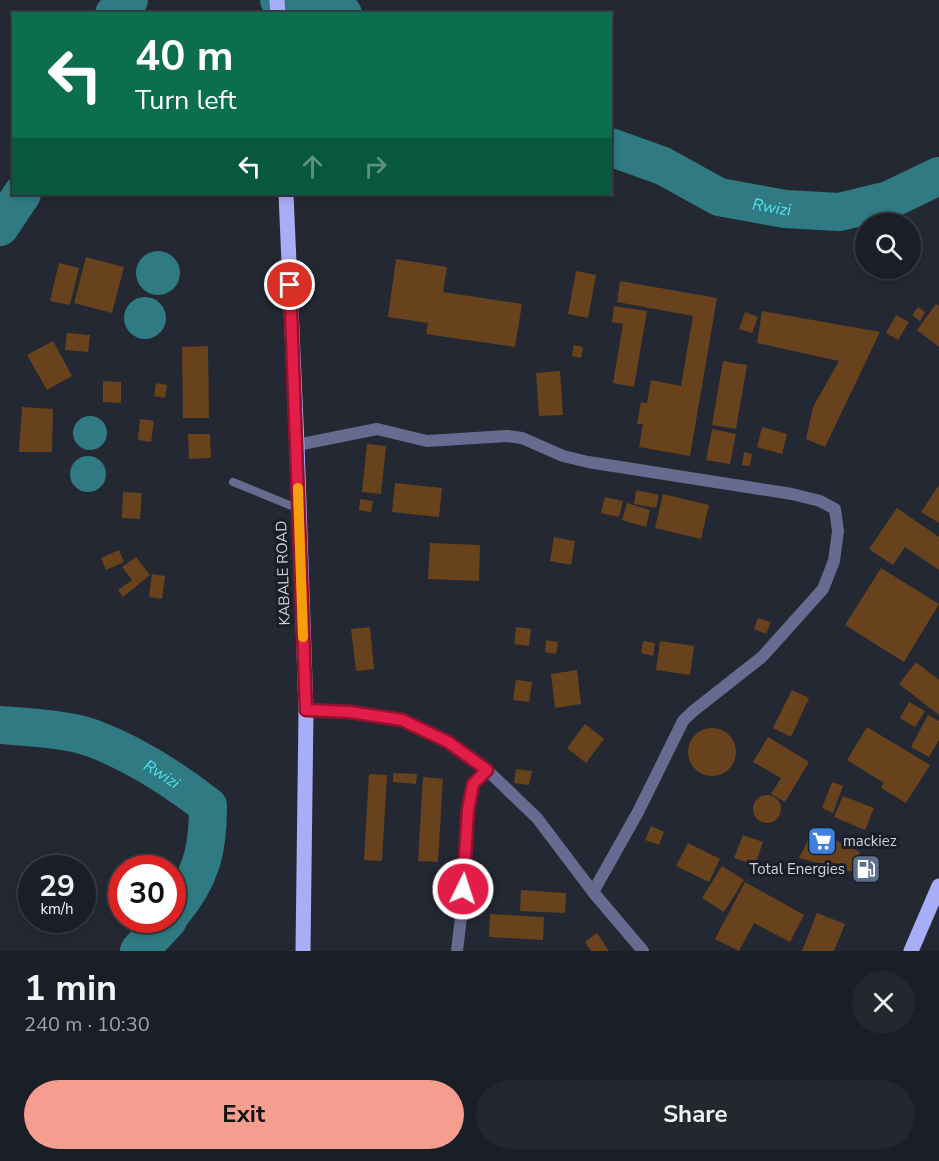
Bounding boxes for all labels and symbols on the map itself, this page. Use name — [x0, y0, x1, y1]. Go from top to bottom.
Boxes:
water label: Rwizi — [750, 193, 792, 221]
pin — [264, 259, 315, 310]
street label: KABALE ROAD — [271, 520, 295, 626]
water label: Rwizi — [139, 755, 184, 794]
supermarket icon: mackiez — [806, 825, 838, 857]
place label: mackiez — [843, 831, 897, 851]
fuel station icon: Total Energies — [850, 853, 882, 885]
speed limit sign: 30 — [108, 855, 186, 933]
position arrow — [431, 857, 495, 921]
place label: Total Energies — [749, 859, 845, 879]

